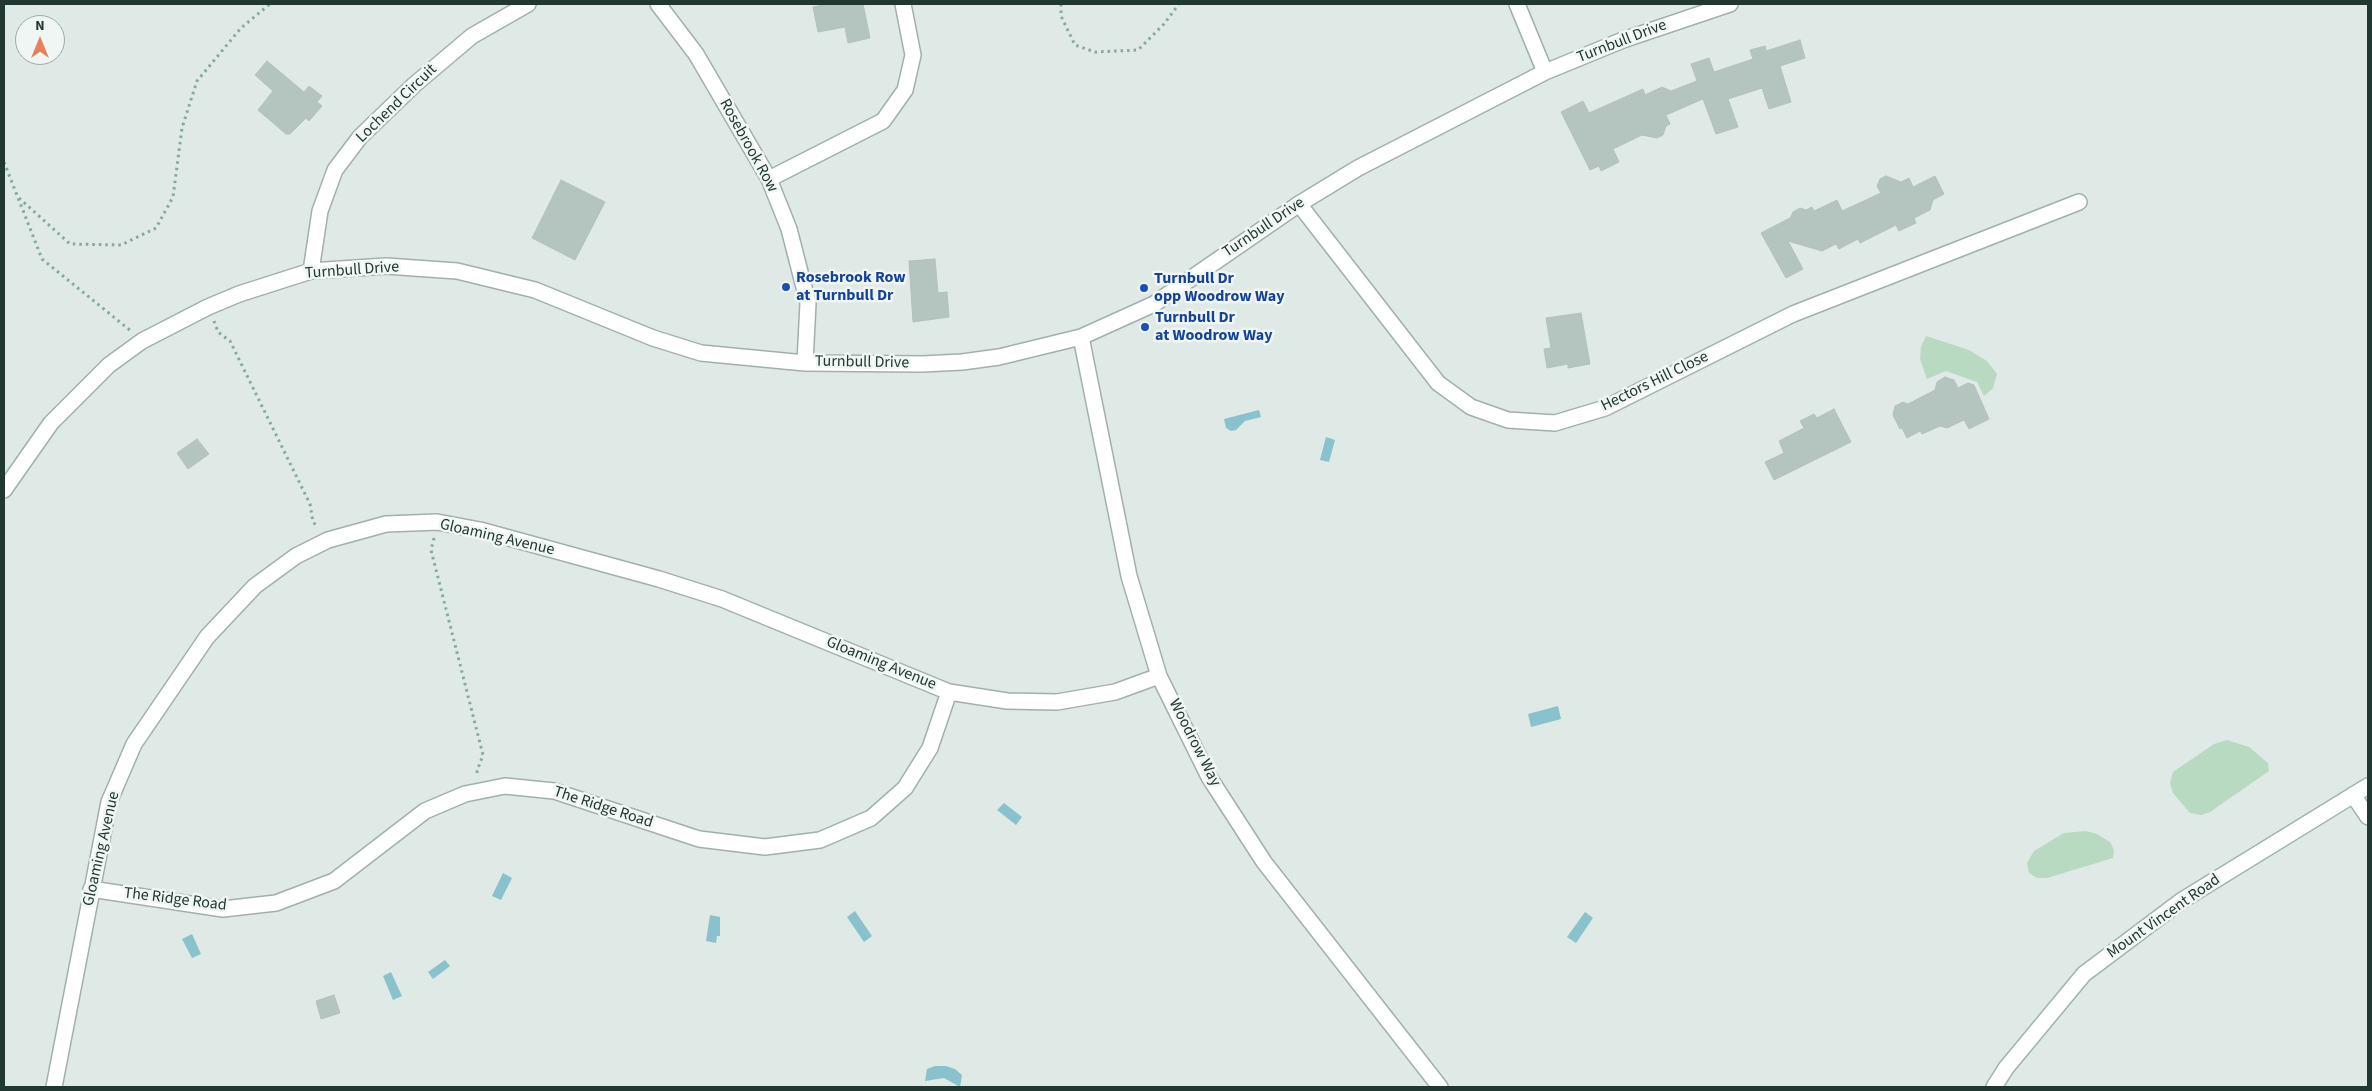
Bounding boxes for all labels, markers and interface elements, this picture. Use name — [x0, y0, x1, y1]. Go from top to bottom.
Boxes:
north arrow — [15, 15, 65, 65]
text: N — [35, 16, 45, 36]
street label: Turnbull Drive — [1574, 16, 1670, 68]
street label: Lochend Circuit — [353, 61, 441, 147]
street label: Rosebrook Row — [714, 96, 782, 196]
street label: Turnbull Drive — [1219, 194, 1309, 262]
street label: Turnbull Drive — [304, 258, 400, 284]
place label: Rosebrook Row at Turnbull Dr — [796, 268, 906, 306]
place label: Turnbull Dr opp Woodrow Way — [1154, 269, 1285, 307]
marker: Rosebrook Row at Turnbull Dr — [780, 281, 792, 293]
marker: Turnbull Dr opp Woodrow Way — [1138, 282, 1150, 294]
place label: Turnbull Dr at Woodrow Way — [1155, 308, 1273, 346]
marker: Turnbull Dr at Woodrow Way — [1139, 321, 1151, 333]
street label: Hectors Hill Close — [1598, 348, 1712, 416]
street label: Turnbull Drive — [815, 353, 909, 373]
street label: Gloaming Avenue — [438, 515, 556, 561]
street label: Gloaming Avenue — [823, 633, 939, 695]
street label: Woodrow Way — [1164, 696, 1224, 790]
street label: The Ridge Road — [551, 783, 655, 833]
street label: Gloaming Avenue — [79, 790, 125, 908]
street label: Mount Vincent Road — [2104, 871, 2224, 963]
street label: The Ridge Road — [122, 884, 228, 916]

